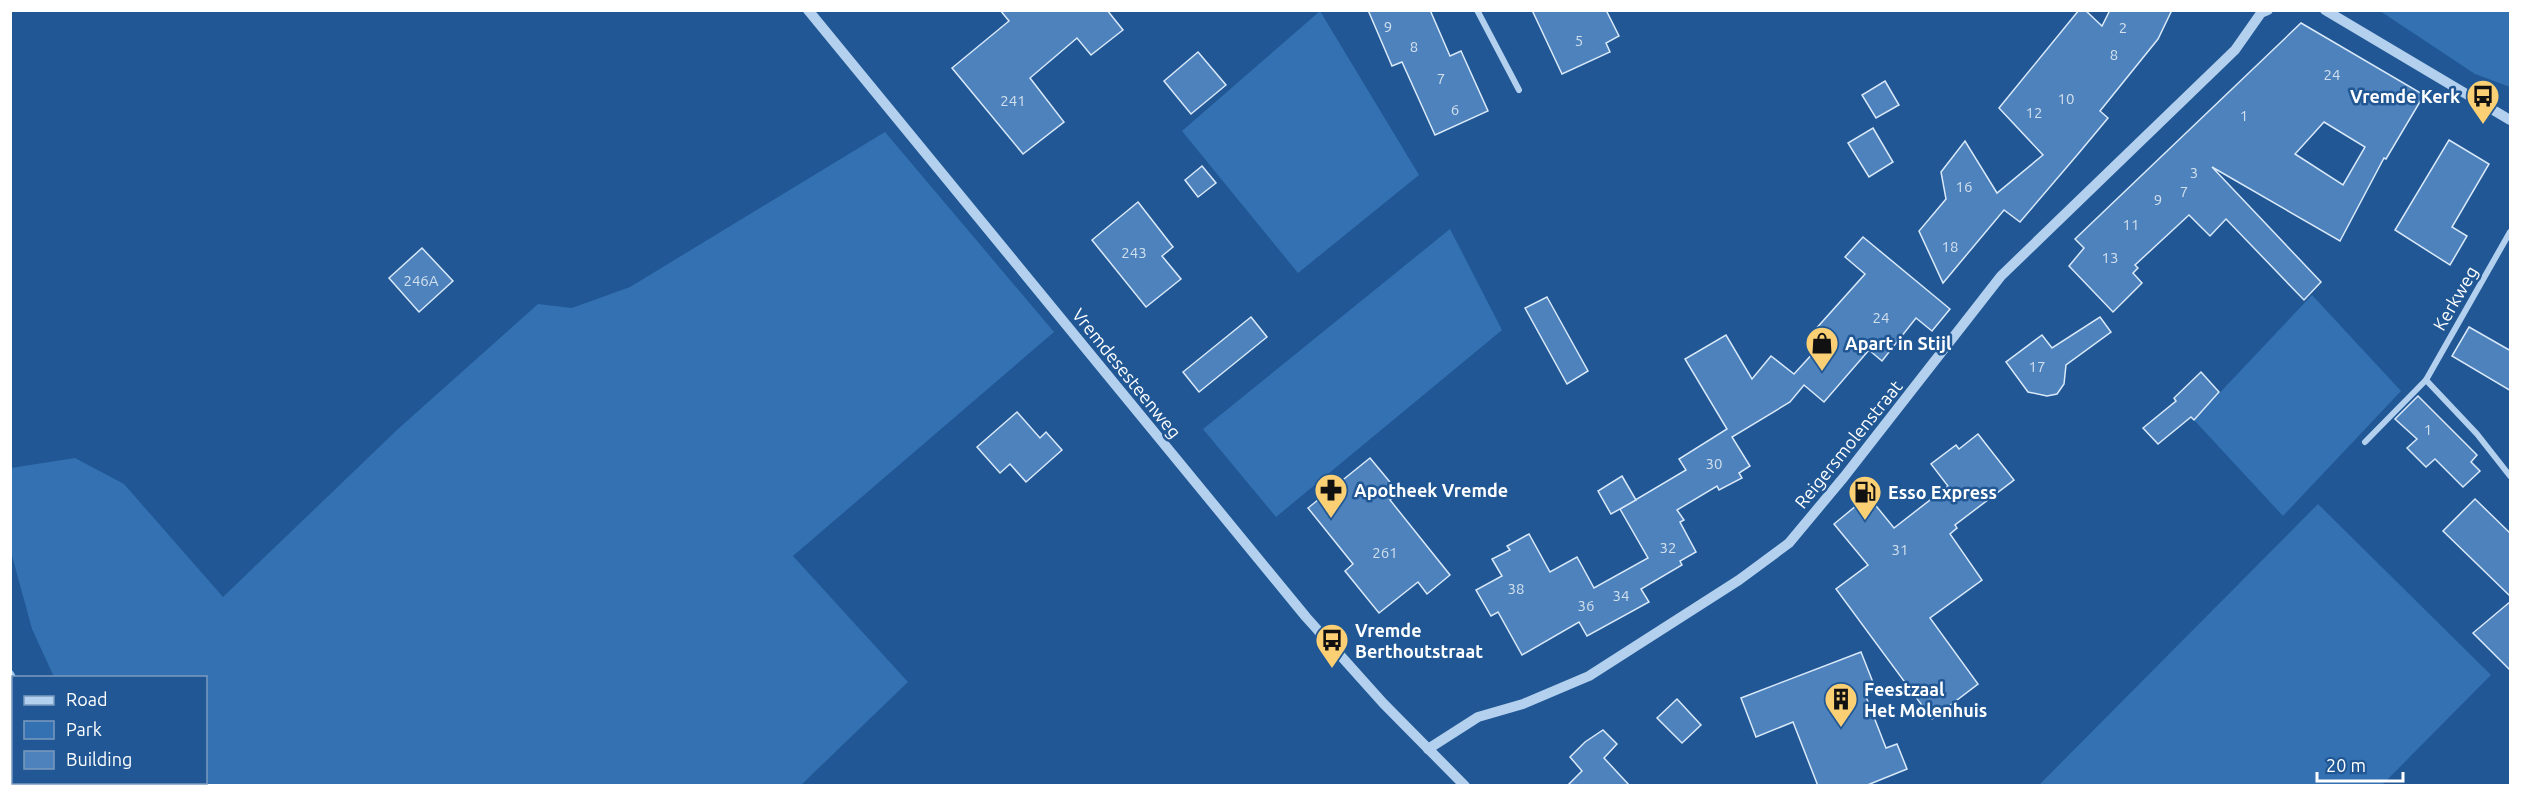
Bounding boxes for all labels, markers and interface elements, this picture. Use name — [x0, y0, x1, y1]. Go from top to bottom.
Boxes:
house number: 9 — [1384, 18, 1392, 35]
house number: 2 — [2119, 19, 2127, 36]
house number: 5 — [1575, 32, 1583, 49]
house number: 8 — [1410, 38, 1418, 55]
house number: 8 — [2110, 46, 2118, 63]
house number: 24 — [2324, 66, 2340, 83]
house number: 7 — [1437, 70, 1445, 87]
bus stop icon: Vremde Kerk — [2465, 78, 2501, 125]
place label: Vremde Kerk — [2350, 86, 2460, 106]
house number: 10 — [2058, 90, 2074, 107]
house number: 241 — [1000, 92, 1026, 109]
house number: 6 — [1451, 101, 1459, 118]
house number: 12 — [2026, 104, 2042, 121]
house number: 1 — [2240, 107, 2248, 124]
house number: 3 — [2190, 164, 2198, 181]
house number: 16 — [1956, 178, 1972, 195]
house number: 7 — [2180, 183, 2188, 200]
house number: 9 — [2154, 191, 2162, 208]
house number: 11 — [2123, 216, 2139, 233]
house number: 18 — [1942, 238, 1958, 255]
house number: 243 — [1121, 244, 1147, 261]
house number: 13 — [2102, 249, 2118, 266]
street label: Kerkweg — [2429, 262, 2481, 334]
house number: 246A — [403, 272, 439, 289]
street label: Vremdesesteenweg — [1069, 304, 1185, 442]
house number: 24 — [1873, 309, 1889, 326]
shop icon: Apart in Stijl — [1804, 325, 1840, 372]
place label: Apart in Stijl — [1845, 333, 1952, 353]
house number: 17 — [2029, 358, 2045, 375]
street label: Reigersmolenstraat — [1790, 376, 1906, 512]
house number: 1 — [2424, 421, 2432, 438]
house number: 30 — [1706, 455, 1722, 472]
pharmacy icon: Apotheek Vremde — [1313, 472, 1349, 519]
fuel station icon: Esso Express — [1847, 474, 1883, 521]
place label: Apotheek Vremde — [1354, 480, 1508, 500]
place label: Esso Express — [1888, 482, 1997, 502]
house number: 32 — [1660, 539, 1676, 556]
house number: 31 — [1892, 541, 1908, 558]
house number: 261 — [1372, 544, 1398, 561]
house number: 38 — [1508, 580, 1524, 597]
house number: 34 — [1613, 587, 1629, 604]
house number: 36 — [1578, 597, 1594, 614]
place label: Vremde Berthoutstraat — [1355, 620, 1483, 661]
bus stop icon: Vremde Berthoutstraat — [1314, 622, 1350, 669]
legend — [12, 676, 207, 784]
place label: Feestzaal Het Molenhuis — [1864, 679, 1987, 720]
building icon: Feestzaal Het Molenhuis — [1823, 681, 1859, 728]
text: Road — [66, 689, 108, 709]
text: Park — [66, 719, 102, 739]
scale bar — [2317, 745, 2402, 783]
text: Building — [66, 749, 132, 769]
text: 20 m — [2326, 755, 2366, 775]

